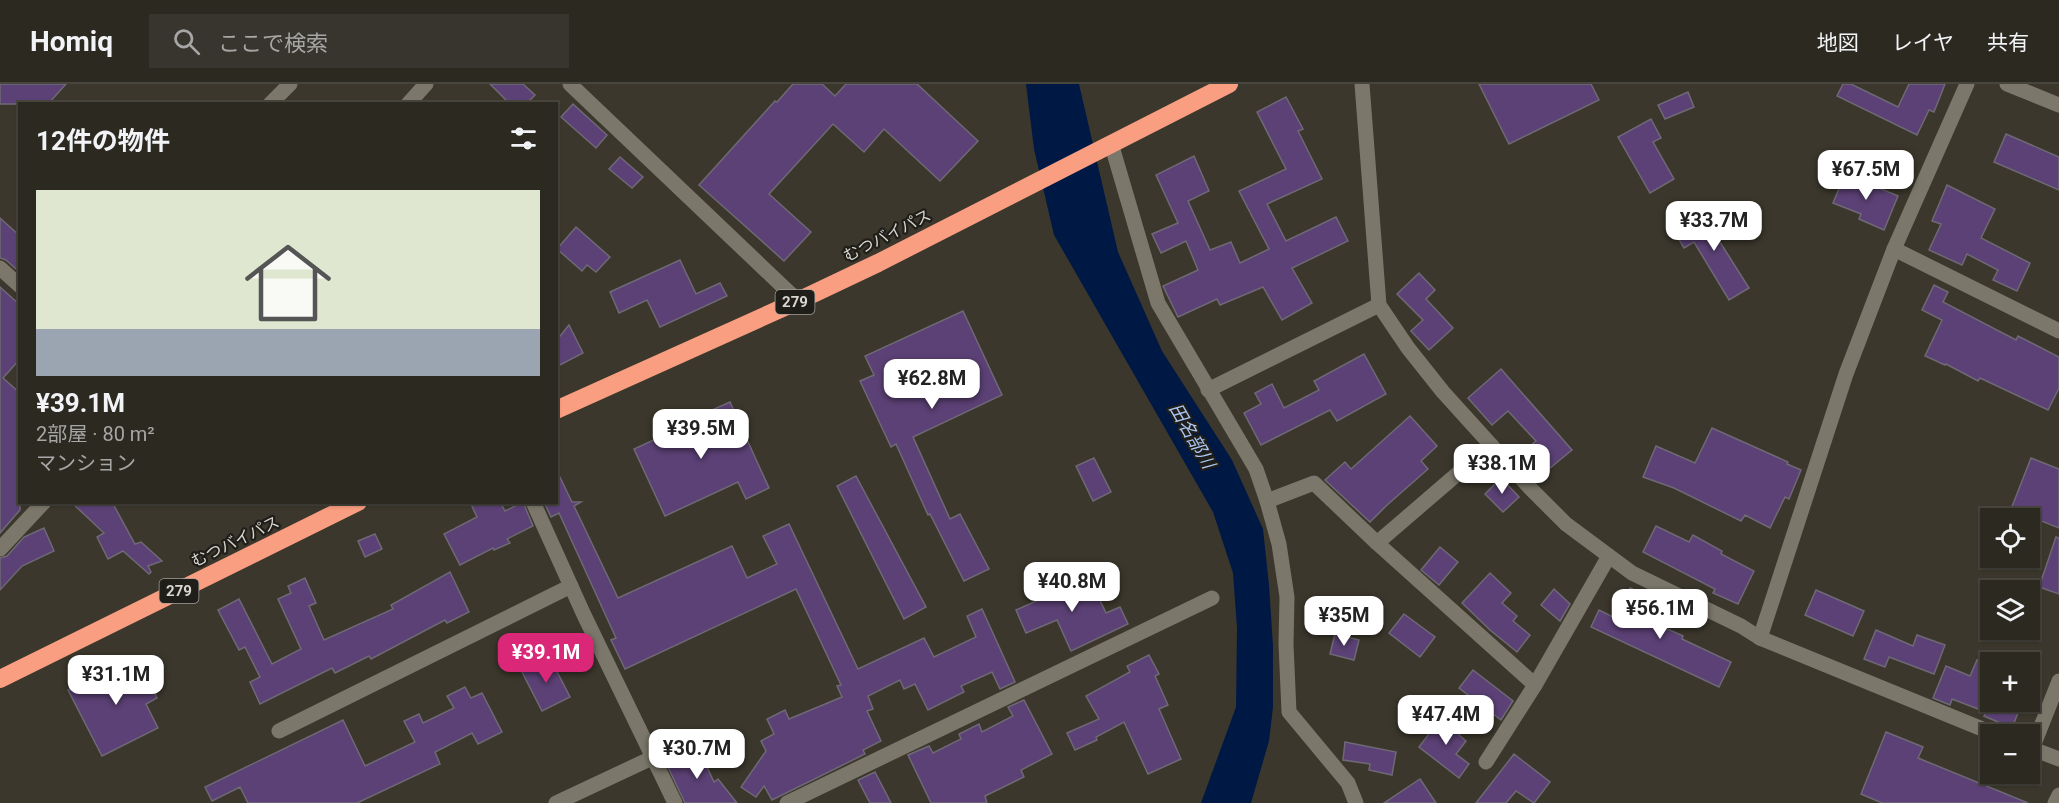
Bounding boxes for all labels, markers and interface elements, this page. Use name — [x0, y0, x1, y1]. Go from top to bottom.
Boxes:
search box — [149, 14, 569, 68]
text: Homiq — [30, 25, 113, 58]
icon: search — [170, 25, 203, 58]
text: ここで検索 — [218, 31, 328, 56]
text: 地図 — [1817, 31, 1859, 55]
text: レイヤ — [1892, 31, 1954, 55]
text: 共有 — [1987, 31, 2029, 55]
icon: filters — [507, 122, 540, 155]
text: 12件の物件 — [36, 126, 170, 156]
pin: ¥67.5M — [1817, 150, 1915, 201]
text: ¥67.5M — [1832, 157, 1900, 181]
pin: ¥33.7M — [1665, 201, 1763, 252]
street label: むつバイパス — [840, 205, 934, 266]
text: ¥33.7M — [1680, 208, 1748, 232]
icon: home — [234, 229, 342, 337]
road number: 279 — [776, 290, 814, 314]
pin: ¥62.8M — [883, 359, 981, 410]
text: ¥62.8M — [898, 366, 966, 390]
text: ¥39.1M — [36, 388, 125, 418]
water label: 田名部川 — [1165, 399, 1221, 474]
pin: ¥39.5M — [652, 409, 750, 460]
text: ¥39.5M — [667, 416, 735, 440]
text: 2部屋 · 80 m² — [36, 422, 155, 446]
pin: ¥38.1M — [1453, 444, 1551, 495]
text: マンション — [36, 451, 136, 475]
text: ¥38.1M — [1468, 451, 1536, 475]
map controls — [1980, 508, 2040, 784]
button: locate — [1980, 508, 2040, 568]
street label: むつバイパス — [188, 512, 282, 571]
pin: ¥40.8M — [1023, 562, 1121, 613]
text: ¥40.8M — [1038, 569, 1106, 593]
road number: 279 — [160, 579, 198, 603]
button: layers — [1980, 580, 2040, 640]
pin: ¥56.1M — [1611, 589, 1709, 640]
pin: ¥35M — [1308, 596, 1380, 647]
text: ¥56.1M — [1626, 596, 1694, 620]
text: ¥35M — [1318, 603, 1370, 627]
pin: ¥39.1M — [497, 633, 595, 684]
text: ¥39.1M — [512, 640, 580, 664]
button: + — [1980, 652, 2040, 712]
pin: ¥31.1M — [67, 655, 165, 706]
text: ¥31.1M — [82, 662, 150, 686]
pin: ¥47.4M — [1397, 695, 1495, 746]
text: ¥47.4M — [1412, 702, 1480, 726]
button: − — [1980, 724, 2040, 784]
pin: ¥30.7M — [648, 729, 746, 780]
text: ¥30.7M — [663, 736, 731, 760]

